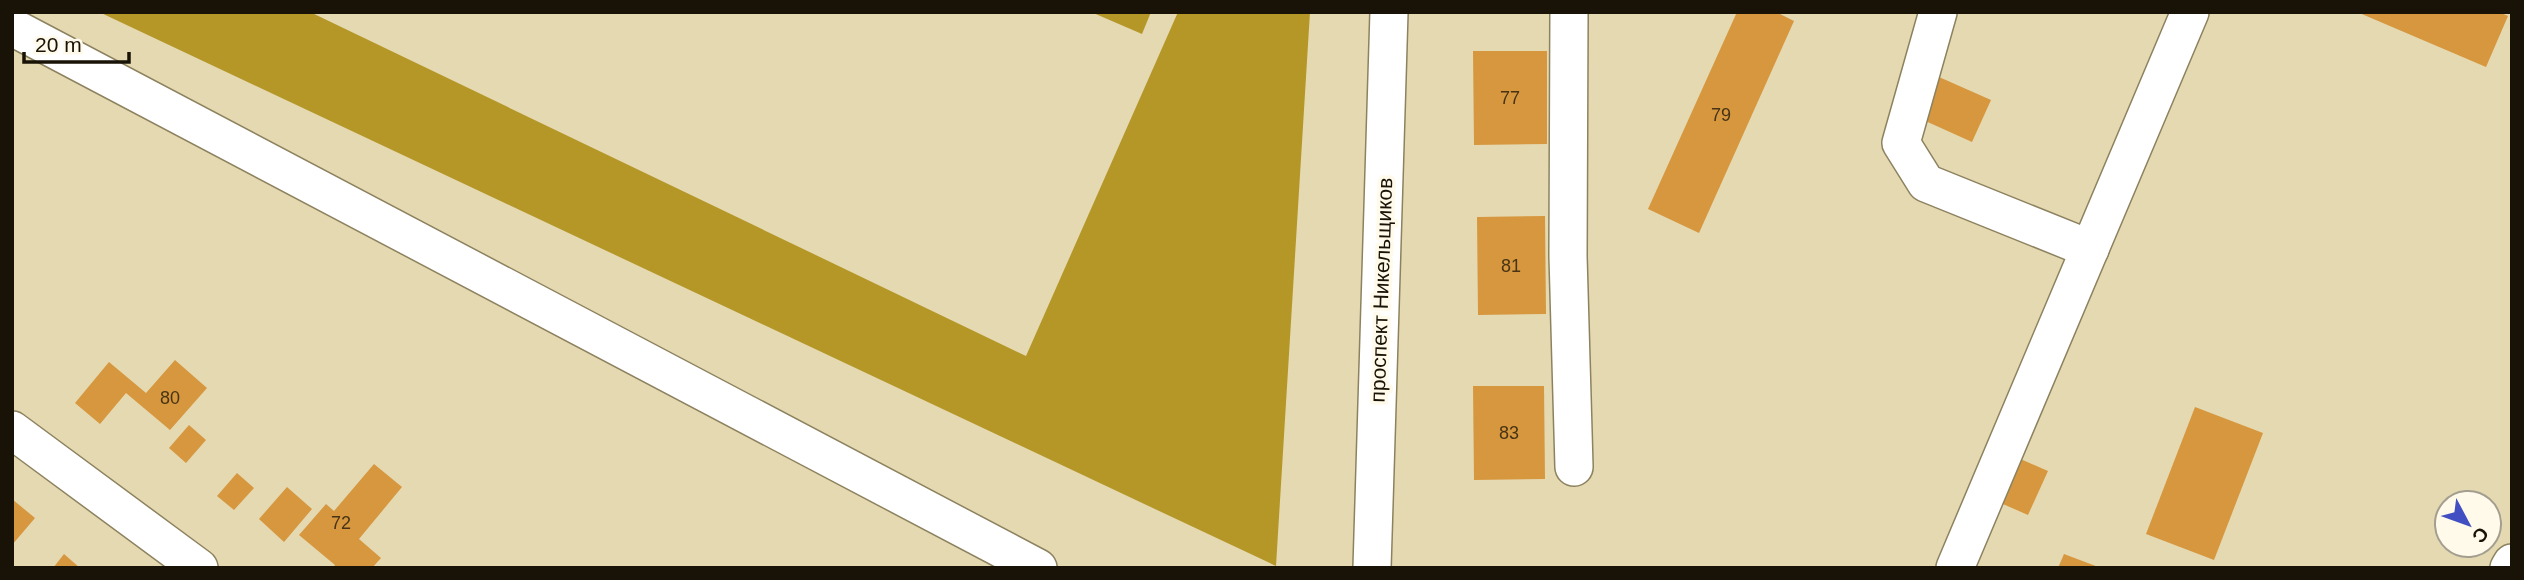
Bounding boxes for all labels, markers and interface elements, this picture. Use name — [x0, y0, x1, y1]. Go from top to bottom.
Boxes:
scale bar — [24, 21, 130, 65]
text: 20 m — [35, 33, 82, 56]
house number: 77 — [1500, 88, 1520, 108]
house number: 79 — [1711, 105, 1731, 125]
street label: проспект Никельщиков — [1366, 177, 1396, 403]
house number: 81 — [1501, 256, 1521, 276]
house number: 80 — [160, 388, 180, 408]
house number: 83 — [1499, 423, 1519, 443]
north arrow — [2433, 489, 2503, 559]
house number: 72 — [331, 513, 351, 533]
text: С — [2468, 523, 2493, 547]

